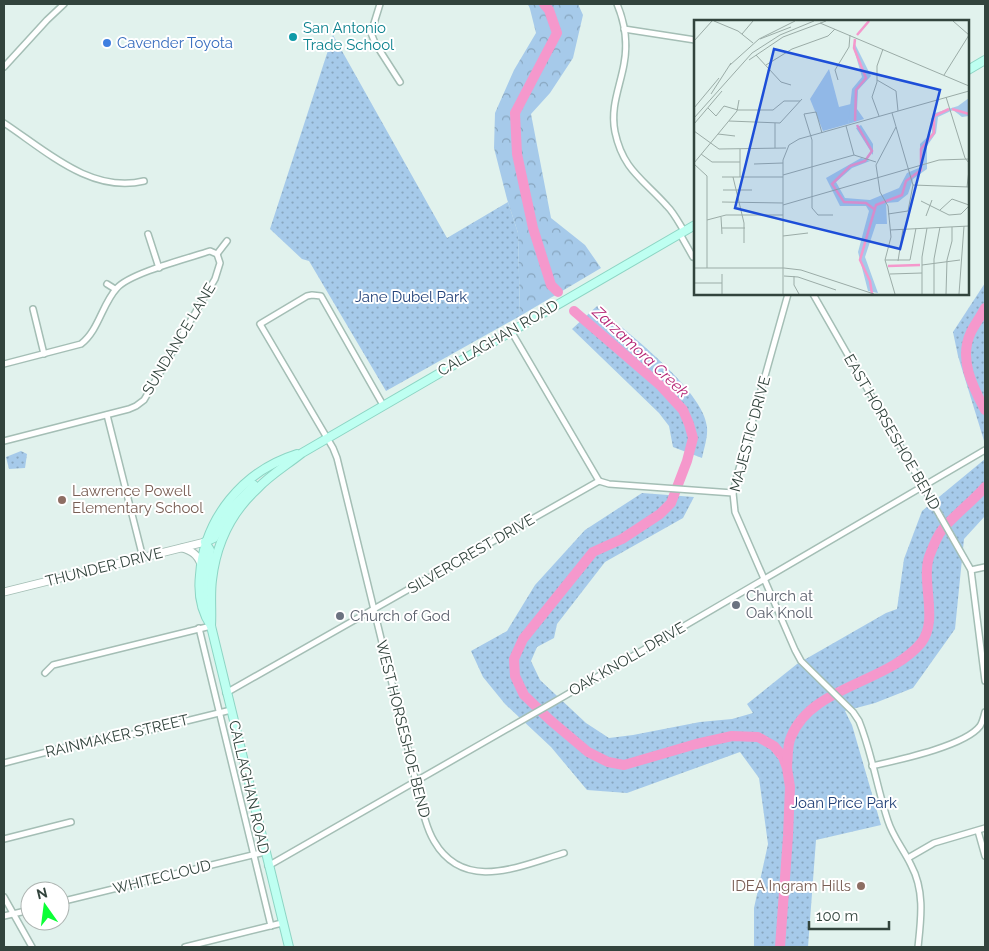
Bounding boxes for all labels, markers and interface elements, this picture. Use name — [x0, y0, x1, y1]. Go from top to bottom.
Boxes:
place label: San Antonio Trade School — [303, 19, 395, 54]
inset map — [694, 20, 969, 295]
marker: San Antonio Trade School — [287, 31, 299, 43]
place label: Cavender Toyota — [117, 34, 233, 52]
marker: Cavender Toyota — [101, 37, 113, 49]
street label: SUNDANCE LANE — [139, 280, 219, 398]
park label: Jane Dubel Park — [355, 288, 467, 306]
street label: CALLAGHAN ROAD — [434, 296, 562, 380]
water label: Zarzamora Creek — [588, 302, 693, 402]
street label: EAST HORSESHOE BEND — [840, 351, 944, 513]
street label: MAJESTIC DRIVE — [726, 374, 774, 494]
place label: Lawrence Powell Elementary School — [72, 482, 204, 517]
marker: Lawrence Powell Elementary School — [56, 494, 68, 506]
street label: SILVERCREST DRIVE — [404, 510, 538, 598]
street label: THUNDER DRIVE — [44, 544, 164, 590]
place label: Church at Oak Knoll — [746, 587, 814, 622]
marker: Church at Oak Knoll — [730, 599, 742, 611]
place label: Church of God — [350, 607, 450, 625]
marker: Church of God — [334, 610, 346, 622]
street label: OAK KNOLL DRIVE — [566, 618, 688, 700]
street label: WEST HORSESHOE BEND — [372, 638, 434, 820]
street label: RAINMAKER STREET — [44, 711, 190, 761]
street label: CALLAGHAN ROAD — [225, 719, 273, 856]
park label: Joan Price Park — [791, 794, 897, 812]
street label: WHITECLOUD — [111, 856, 213, 898]
place label: IDEA Ingram Hills — [731, 877, 851, 895]
marker: IDEA Ingram Hills — [855, 880, 867, 892]
north arrow — [20, 881, 70, 931]
text: N — [35, 884, 49, 902]
scale bar — [809, 898, 889, 930]
text: 100 m — [816, 907, 858, 925]

